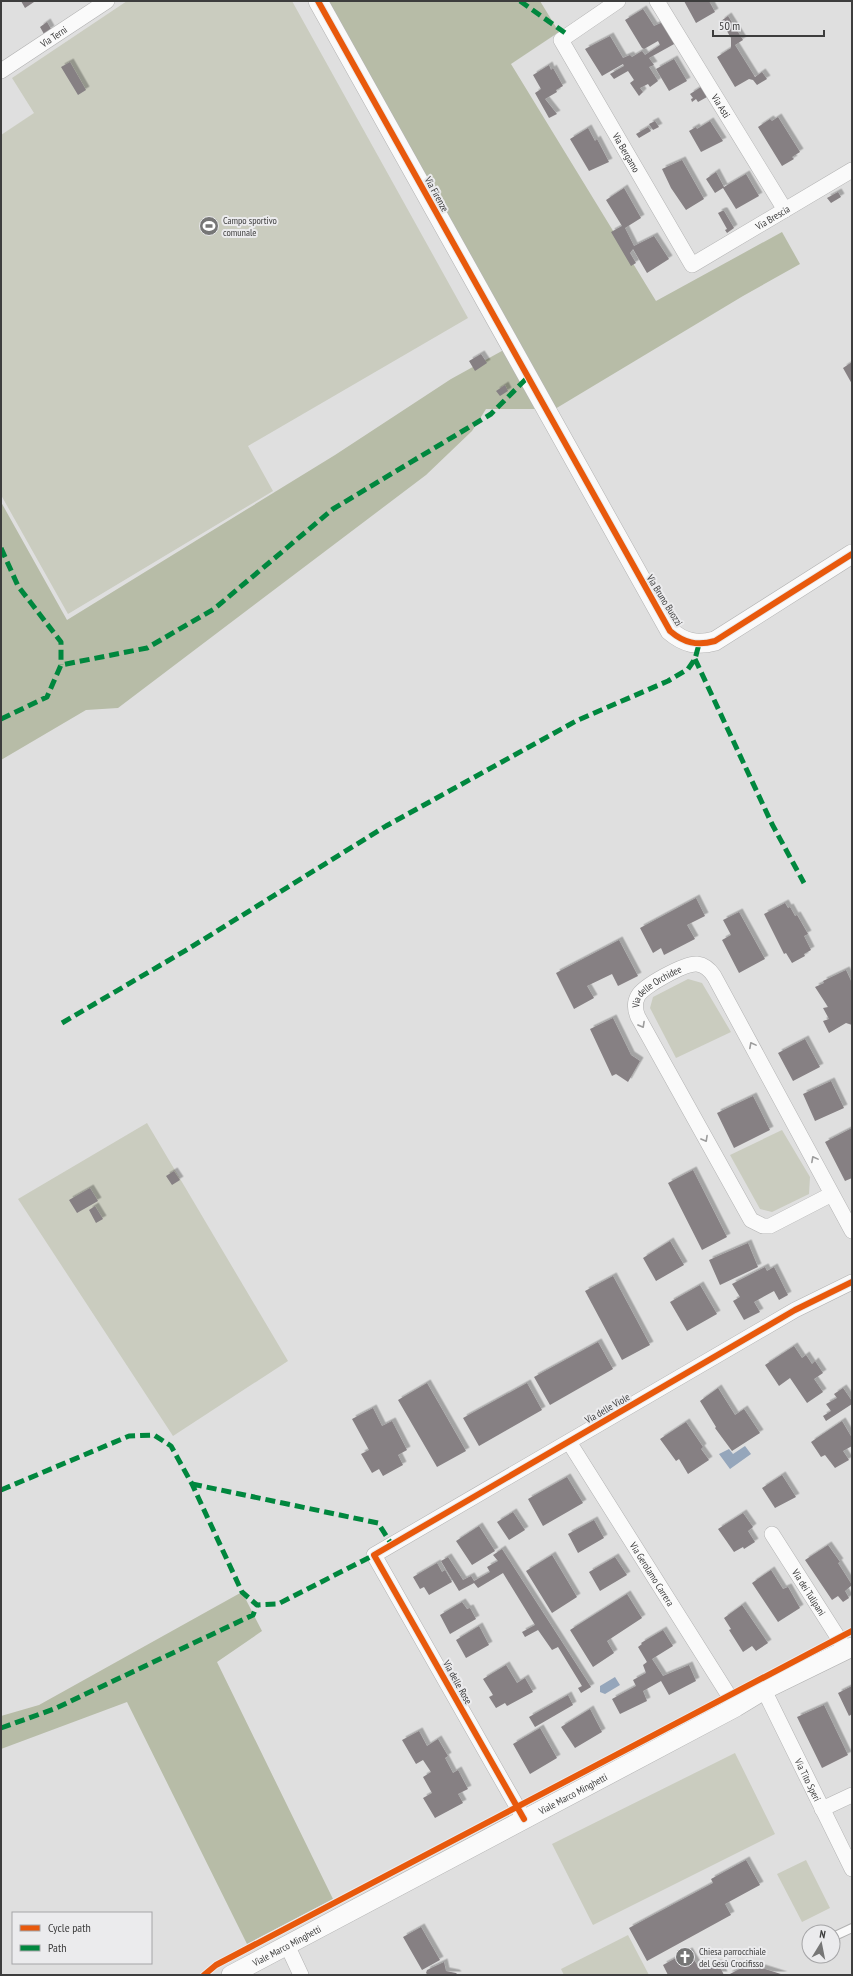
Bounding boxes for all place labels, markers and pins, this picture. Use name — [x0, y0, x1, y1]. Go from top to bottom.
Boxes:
place label: Campo sportivo comunale — [223, 214, 277, 239]
sports icon: Campo sportivo comunale — [198, 215, 220, 237]
place label: Chiesa parrocchiale del Gesù Crocifisso — [699, 1945, 766, 1970]
church icon: Chiesa parrocchiale del Gesù Crocifisso — [674, 1946, 696, 1968]

